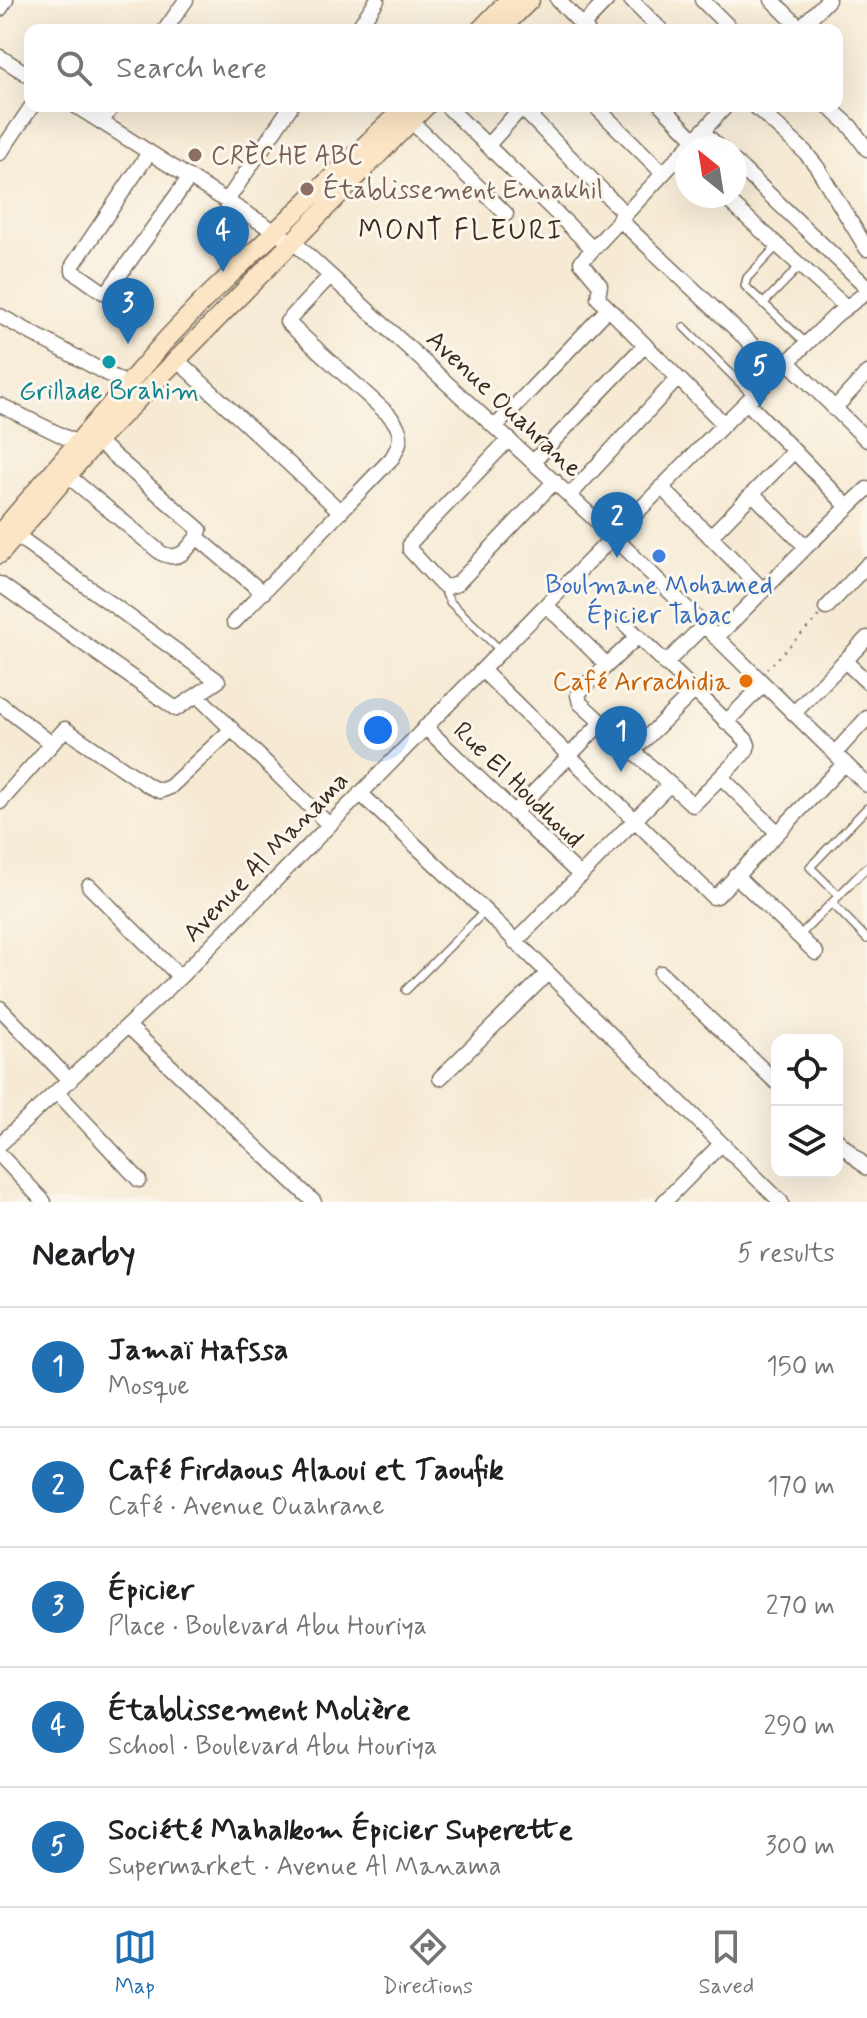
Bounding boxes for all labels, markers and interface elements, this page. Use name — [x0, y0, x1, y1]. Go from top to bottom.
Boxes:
search box — [24, 24, 843, 112]
icon: search — [52, 46, 96, 90]
text: Search here — [116, 49, 267, 88]
north arrow — [675, 136, 747, 208]
place label: CRÈCHE ABC — [211, 140, 362, 174]
marker: CRÈCHE ABC — [186, 146, 204, 164]
place label: Établissement Ennakhil — [323, 172, 603, 208]
marker: Établissement Ennakhil — [298, 180, 316, 198]
pin: 4 — [197, 206, 249, 272]
district label: MONT FLEURI — [358, 213, 564, 250]
pin: 3 — [102, 278, 154, 344]
street label: Avenue Ouahrane — [418, 323, 589, 486]
pin: 5 — [734, 341, 786, 407]
marker: Grillade Brahim — [100, 353, 118, 371]
place label: Grillade Brahim — [19, 375, 199, 409]
pin: 2 — [591, 492, 643, 558]
marker: Boulmane Mohamed Épicier Tabac — [650, 547, 668, 565]
place label: Boulmane Mohamed Épicier Tabac — [545, 569, 773, 633]
place label: Café Arrachidia — [552, 666, 730, 700]
marker: Café Arrachidia — [737, 672, 755, 690]
pin: 1 — [595, 706, 647, 772]
your location — [358, 710, 398, 750]
street label: Rue El Houdhoud — [445, 715, 590, 856]
street label: Avenue Al Manama — [176, 765, 357, 950]
map controls — [771, 1034, 843, 1178]
button: locate — [771, 1034, 843, 1106]
button: layers — [771, 1106, 843, 1178]
text: Nearby — [32, 1232, 136, 1277]
text: 5 results — [737, 1237, 835, 1271]
text: Jamaï Hafssa — [108, 1331, 288, 1370]
text: 1 — [52, 1350, 64, 1384]
text: 150 m — [766, 1350, 835, 1384]
text: Mosque — [108, 1370, 190, 1404]
text: Café Firdaous Alaoui et Taoufik — [108, 1451, 504, 1490]
text: 2 — [52, 1470, 64, 1504]
text: 170 m — [767, 1470, 835, 1504]
text: Café · Avenue Ouahrane — [108, 1490, 385, 1524]
text: Épicier — [108, 1571, 194, 1610]
text: 3 — [52, 1590, 64, 1624]
text: 270 m — [766, 1590, 835, 1624]
text: Place · Boulevard Abu Houriya — [108, 1610, 427, 1644]
text: Établissement Molière — [108, 1691, 410, 1730]
text: 4 — [50, 1710, 66, 1744]
text: 290 m — [763, 1710, 835, 1744]
text: School · Boulevard Abu Houriya — [108, 1730, 437, 1764]
text: Société Mahalkom Épicier Superette — [108, 1811, 573, 1850]
text: 5 — [50, 1830, 66, 1864]
text: 300 m — [765, 1830, 835, 1864]
text: Supermarket · Avenue Al Manama — [108, 1850, 502, 1884]
tab: Map — [113, 1925, 157, 2001]
tab: Directions — [382, 1925, 473, 2001]
tab: Saved — [699, 1925, 754, 2001]

